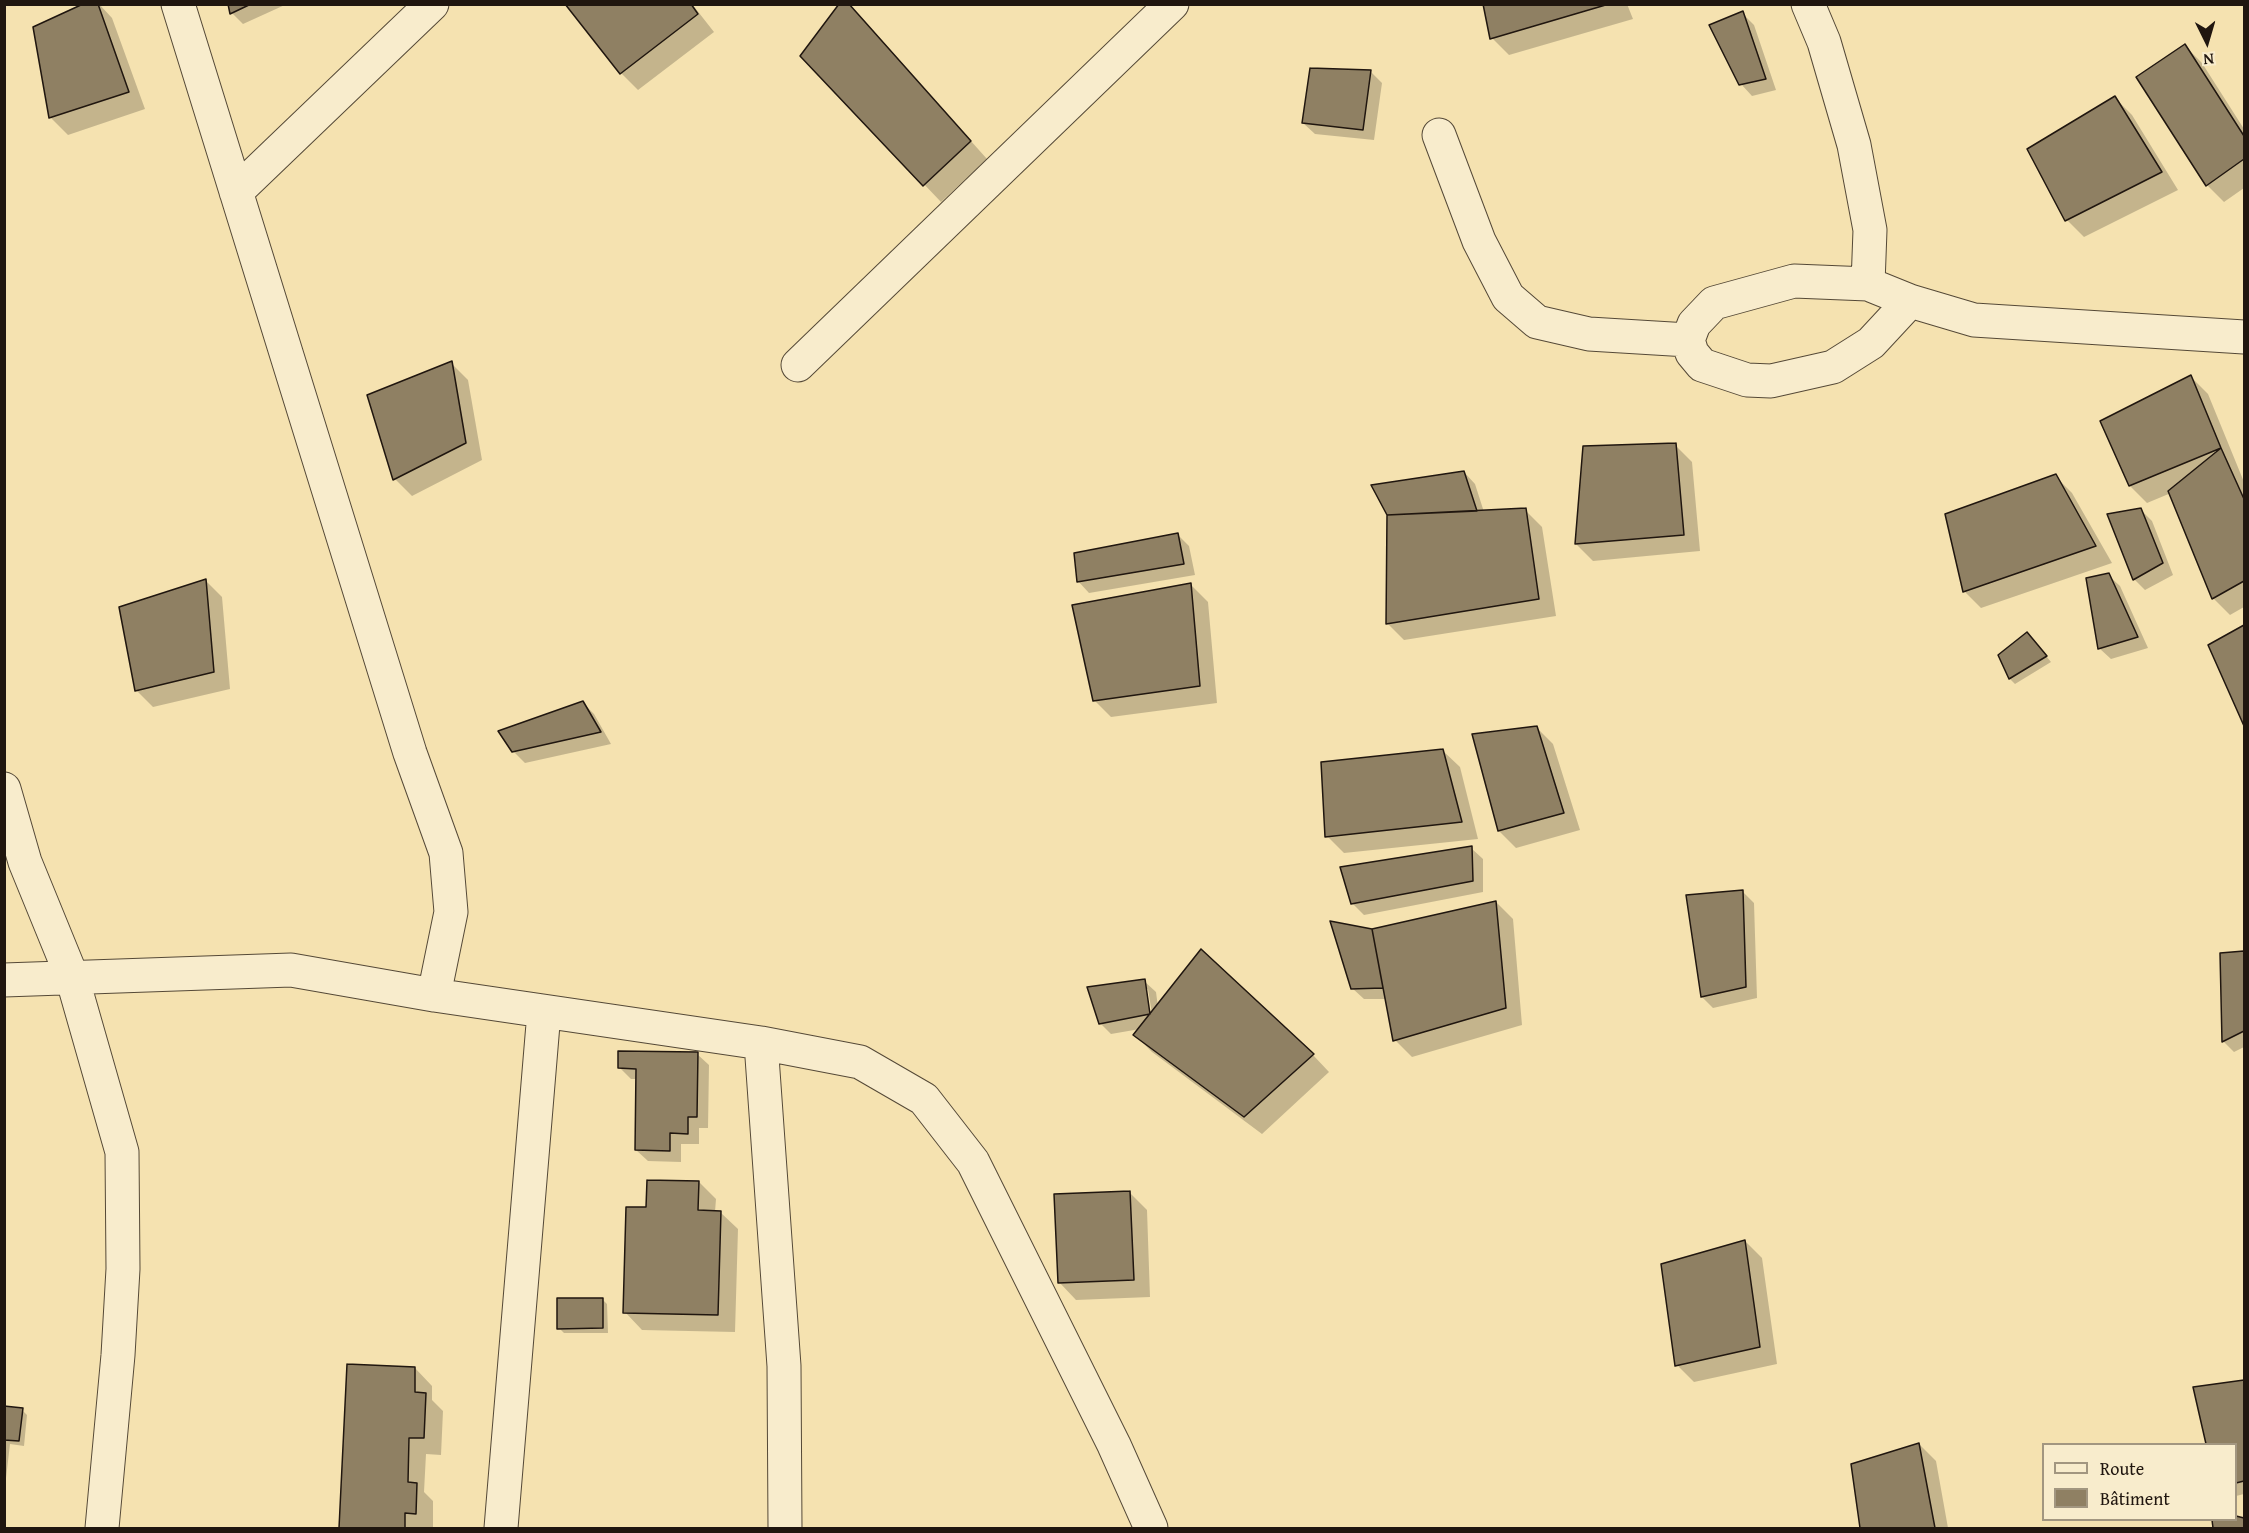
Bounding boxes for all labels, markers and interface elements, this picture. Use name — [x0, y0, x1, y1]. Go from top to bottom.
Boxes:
north arrow — [2177, 12, 2237, 72]
text: N — [2202, 48, 2215, 72]
legend — [2042, 1443, 2237, 1521]
text: Route — [2100, 1455, 2144, 1482]
text: Bâtiment — [2100, 1485, 2170, 1512]

